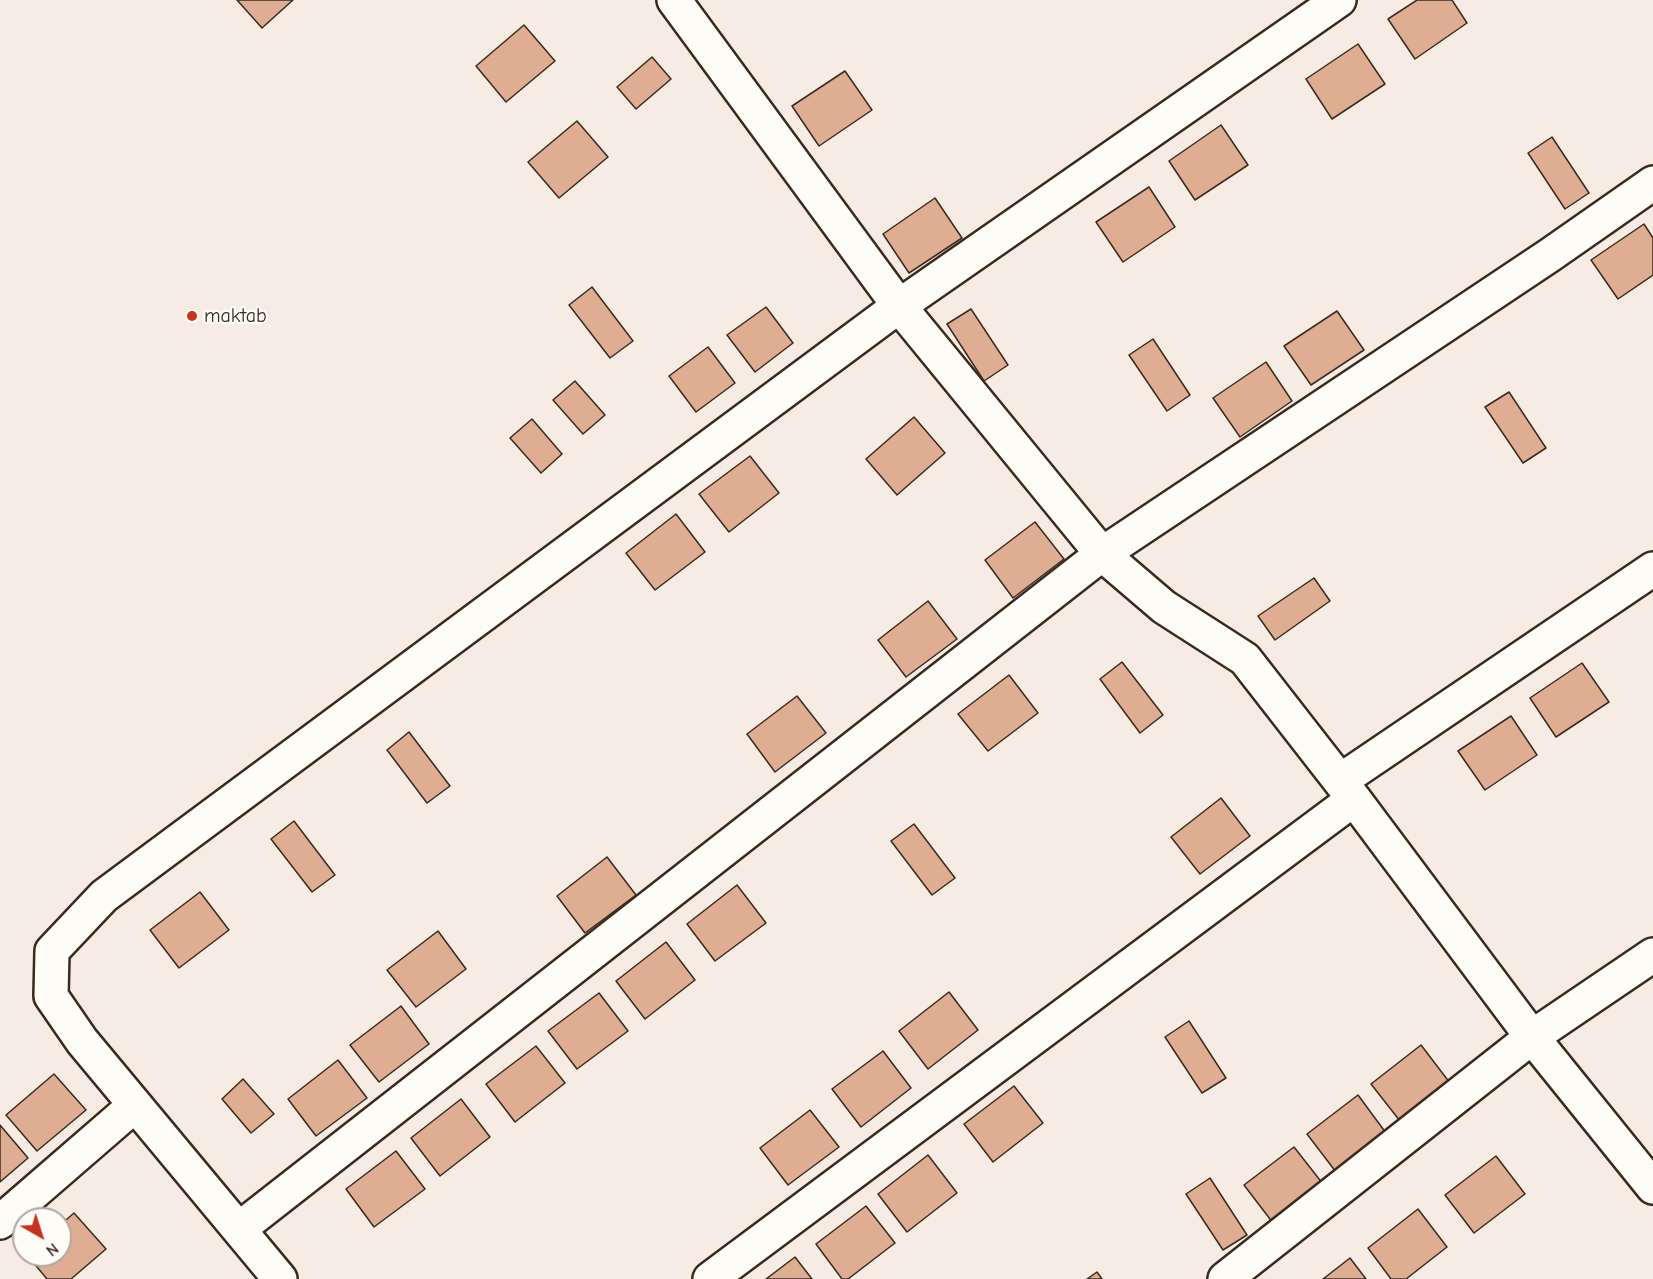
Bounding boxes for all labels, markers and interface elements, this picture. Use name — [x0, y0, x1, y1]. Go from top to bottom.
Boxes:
place label: maktab — [204, 304, 267, 328]
marker: maktab — [185, 309, 199, 323]
north arrow — [12, 1207, 72, 1267]
text: N — [42, 1239, 62, 1260]

